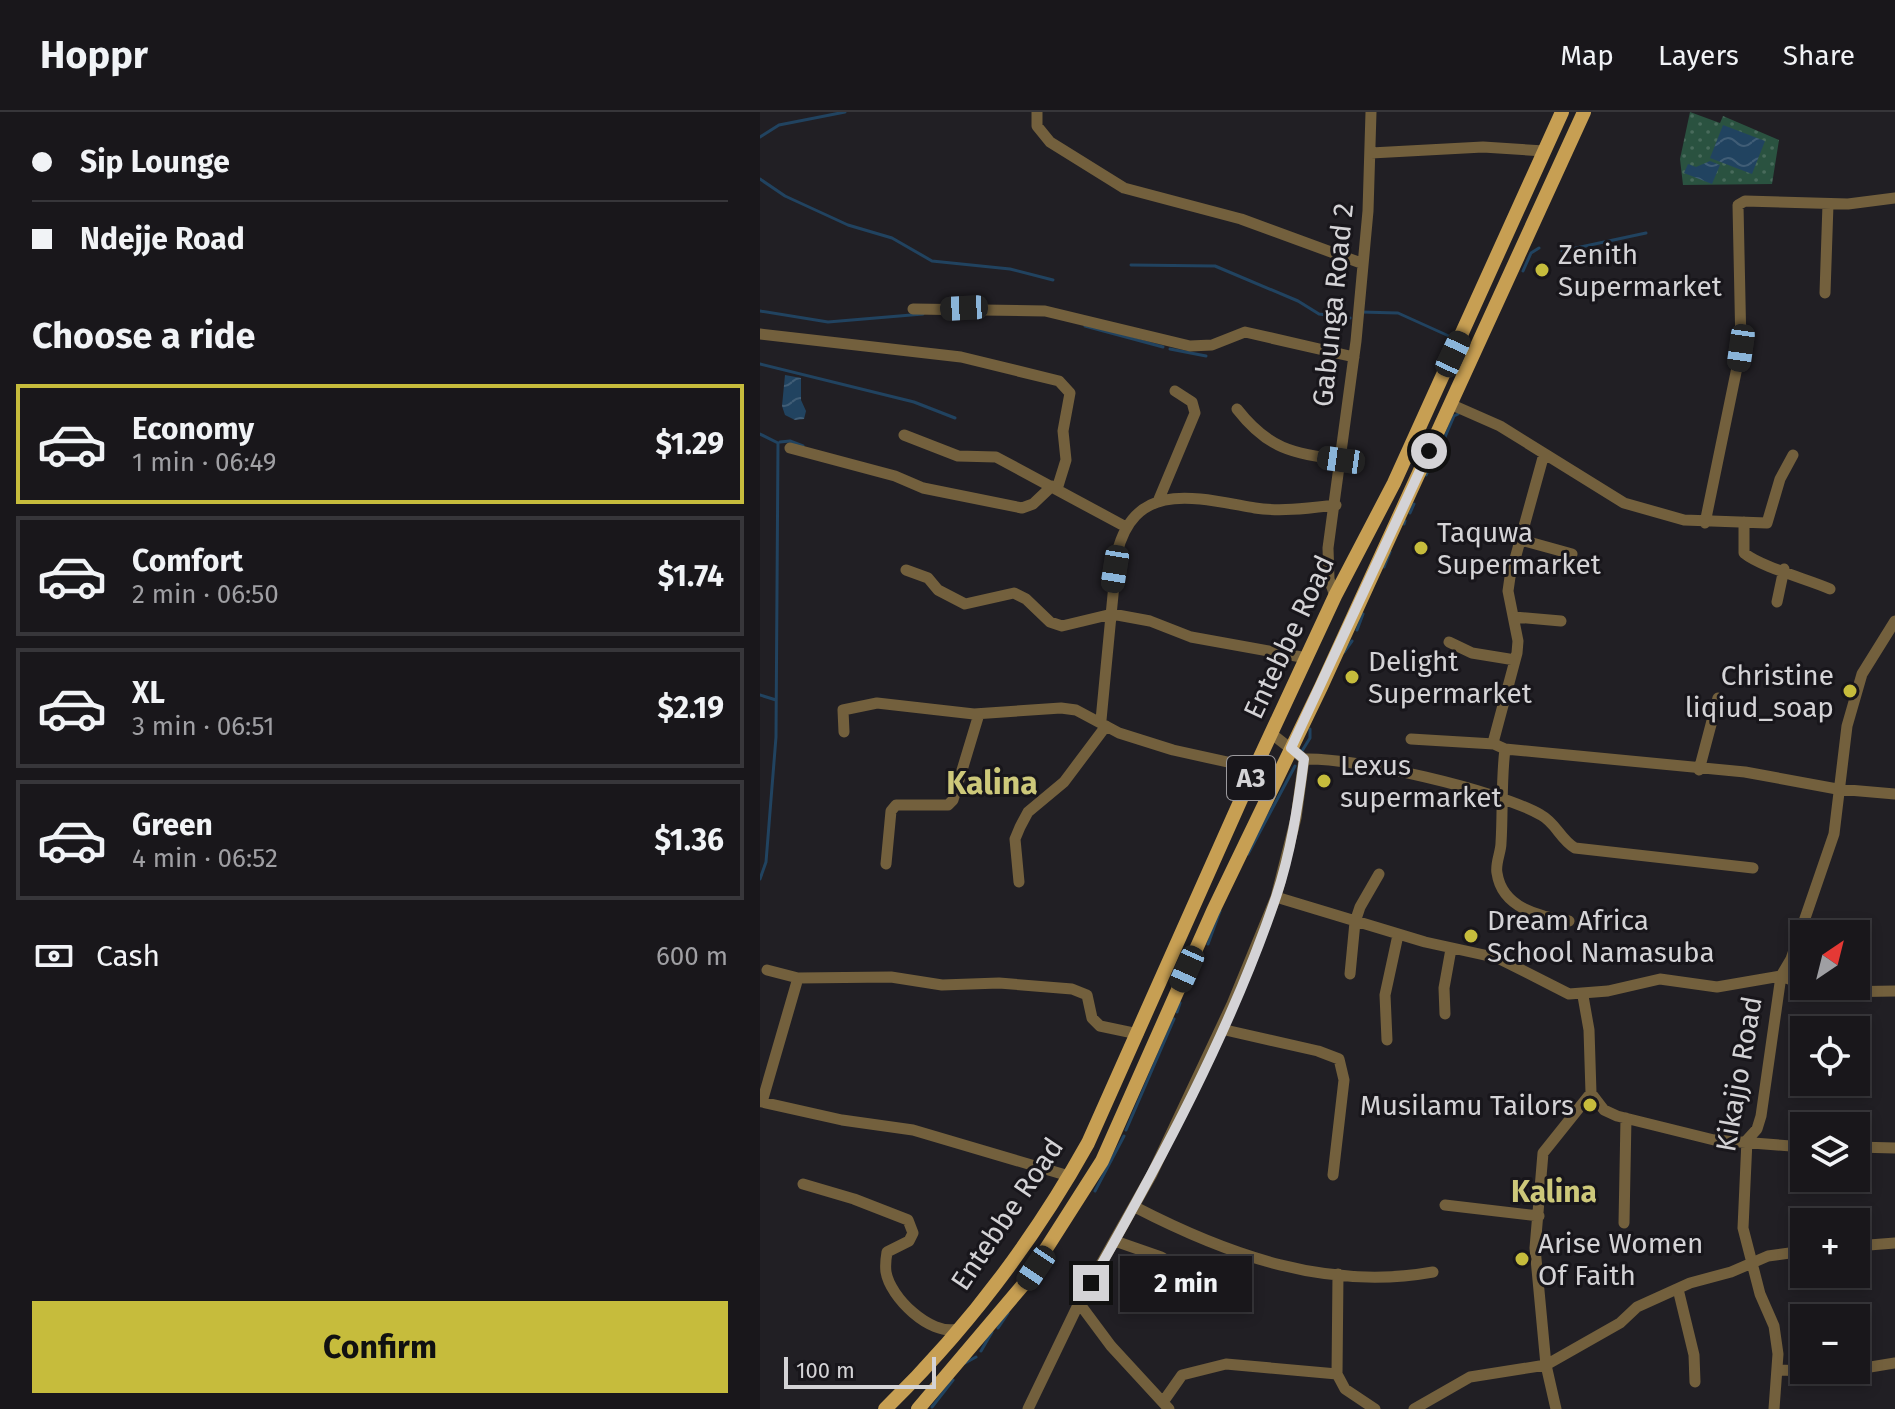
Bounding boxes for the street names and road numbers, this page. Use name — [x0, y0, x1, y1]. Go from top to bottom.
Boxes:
street label: Gabunga Road 2 — [1306, 201, 1360, 409]
street label: Entebbe Road — [1237, 550, 1341, 724]
road number: A3 — [1227, 756, 1275, 800]
street label: Kikajjo Road — [1709, 994, 1769, 1154]
street label: Entebbe Road — [944, 1132, 1070, 1296]

